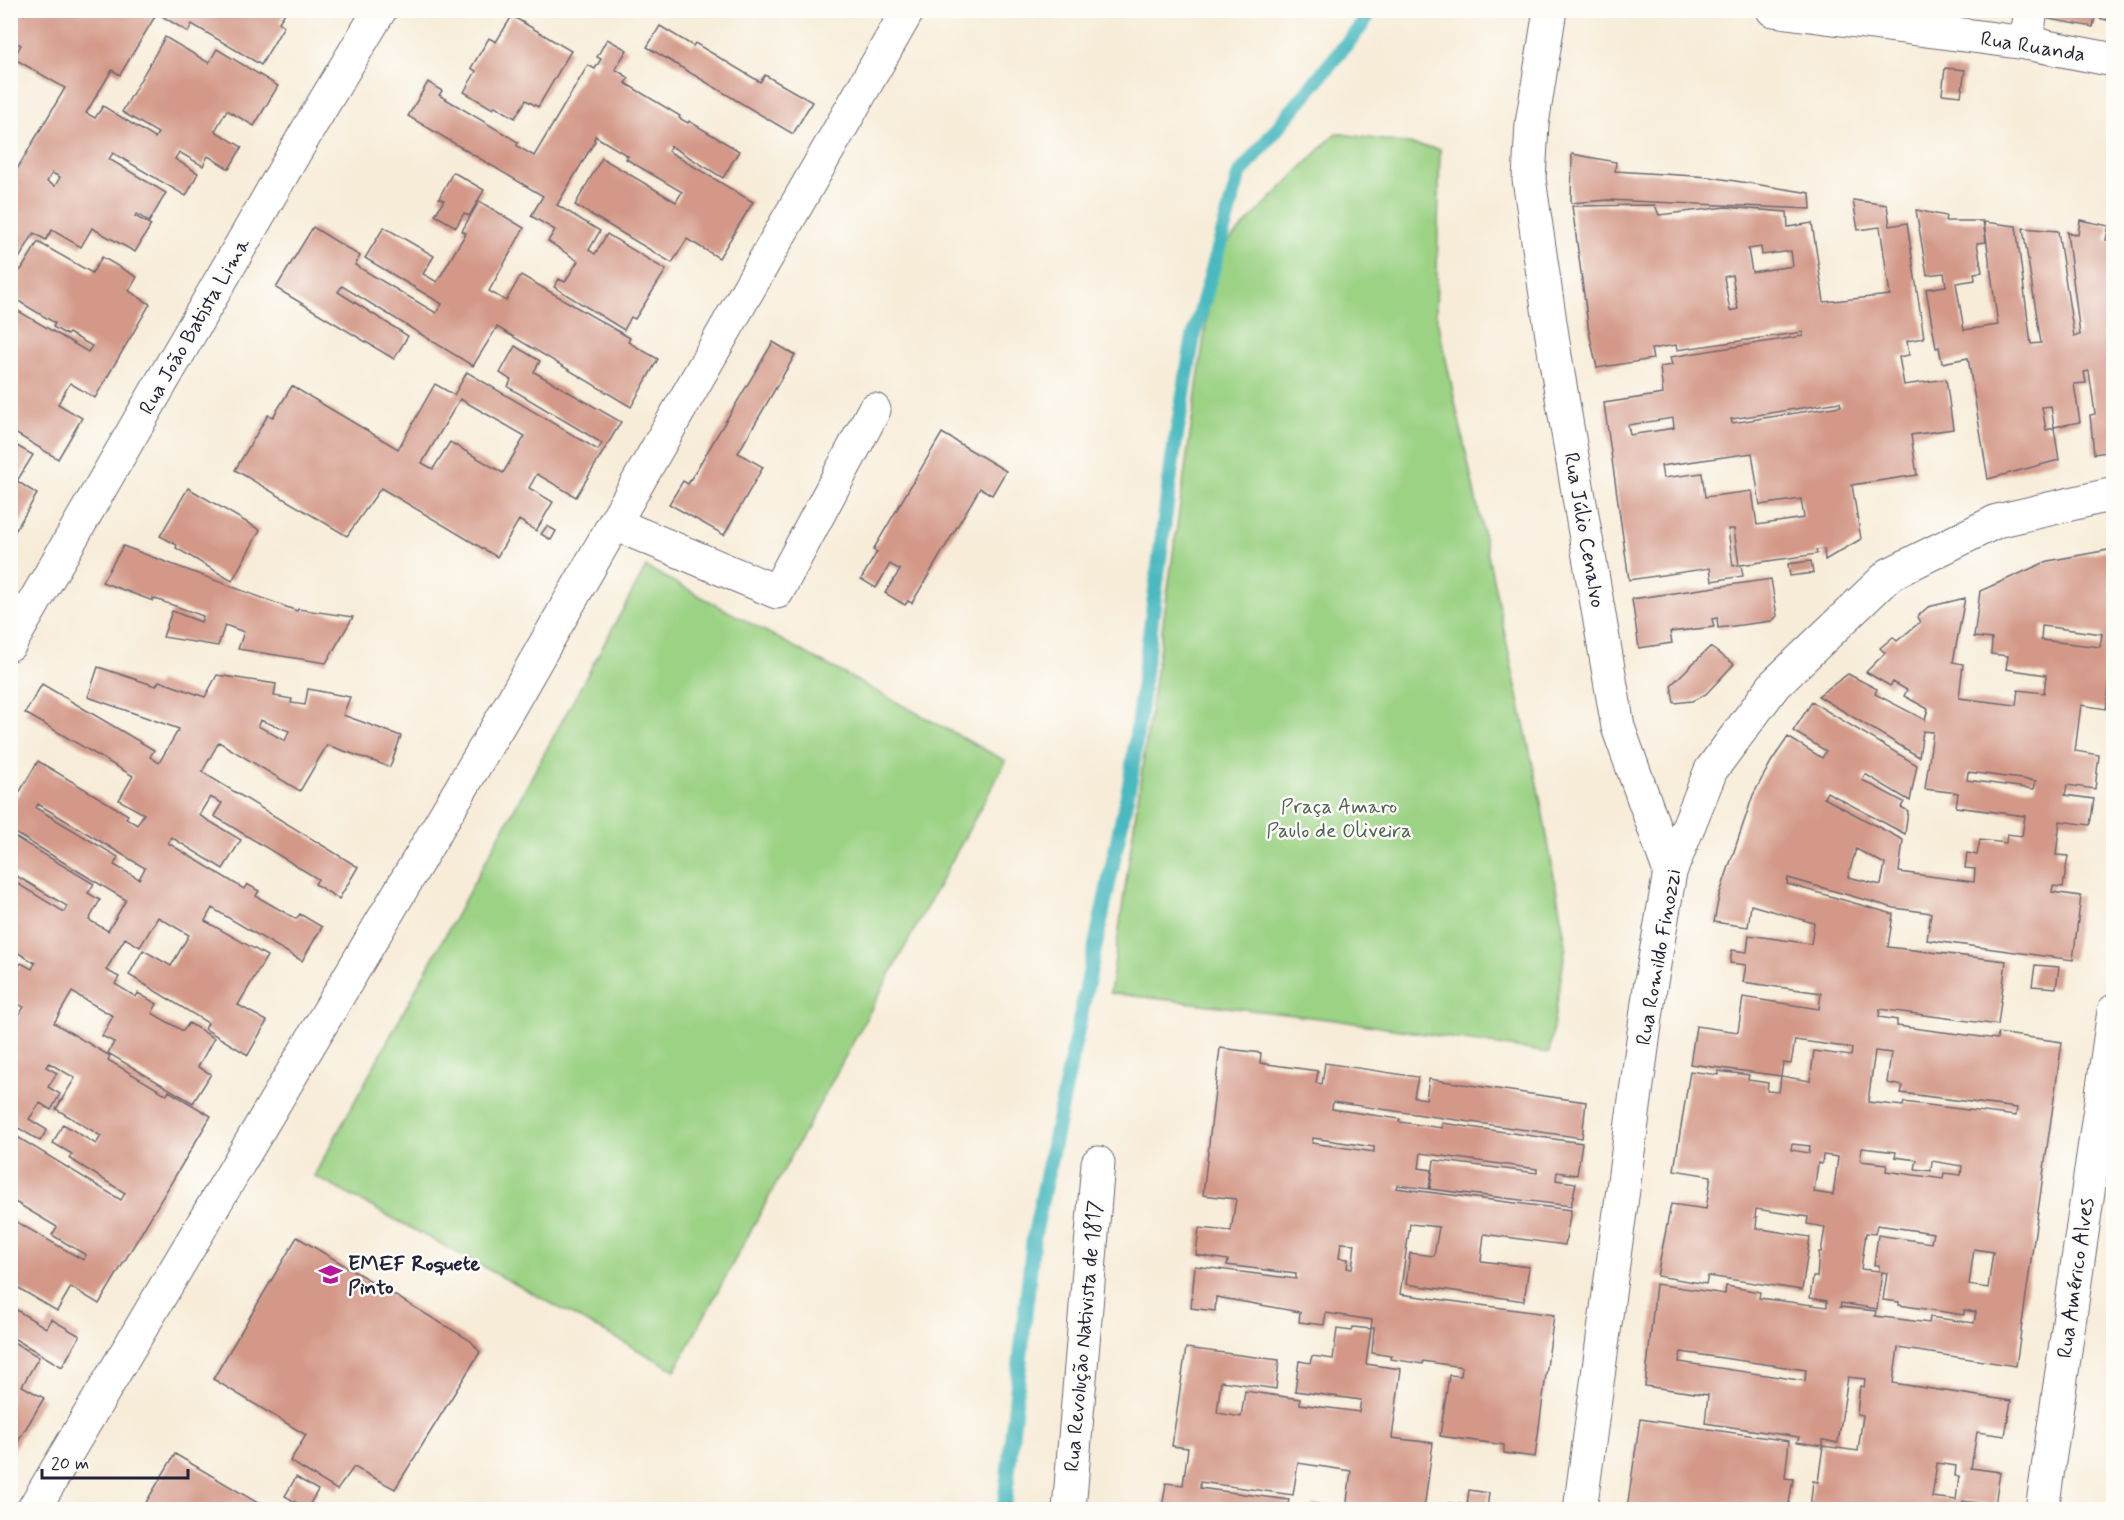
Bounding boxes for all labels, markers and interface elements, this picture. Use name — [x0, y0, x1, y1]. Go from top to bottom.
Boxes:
street label: Rua Ruanda — [1978, 25, 2087, 69]
street label: Rua João Batista Lima — [133, 233, 257, 420]
street label: Rua Júlio Cenalvo — [1557, 450, 1611, 610]
park label: Praça Amaro Paulo de Oliveira — [1266, 793, 1412, 845]
street label: Rua Romildo Finozzi — [1630, 867, 1688, 1048]
street label: Rua Américo Alves — [2051, 1196, 2101, 1360]
street label: Rua Revolução Nativista de 1817 — [1058, 1199, 1110, 1473]
place label: EMEF Roquete Pinto — [348, 1250, 480, 1302]
school or university icon: EMEF Roquete Pinto — [317, 1262, 343, 1288]
scale bar — [42, 1442, 188, 1480]
text: 20 m — [51, 1452, 89, 1476]

